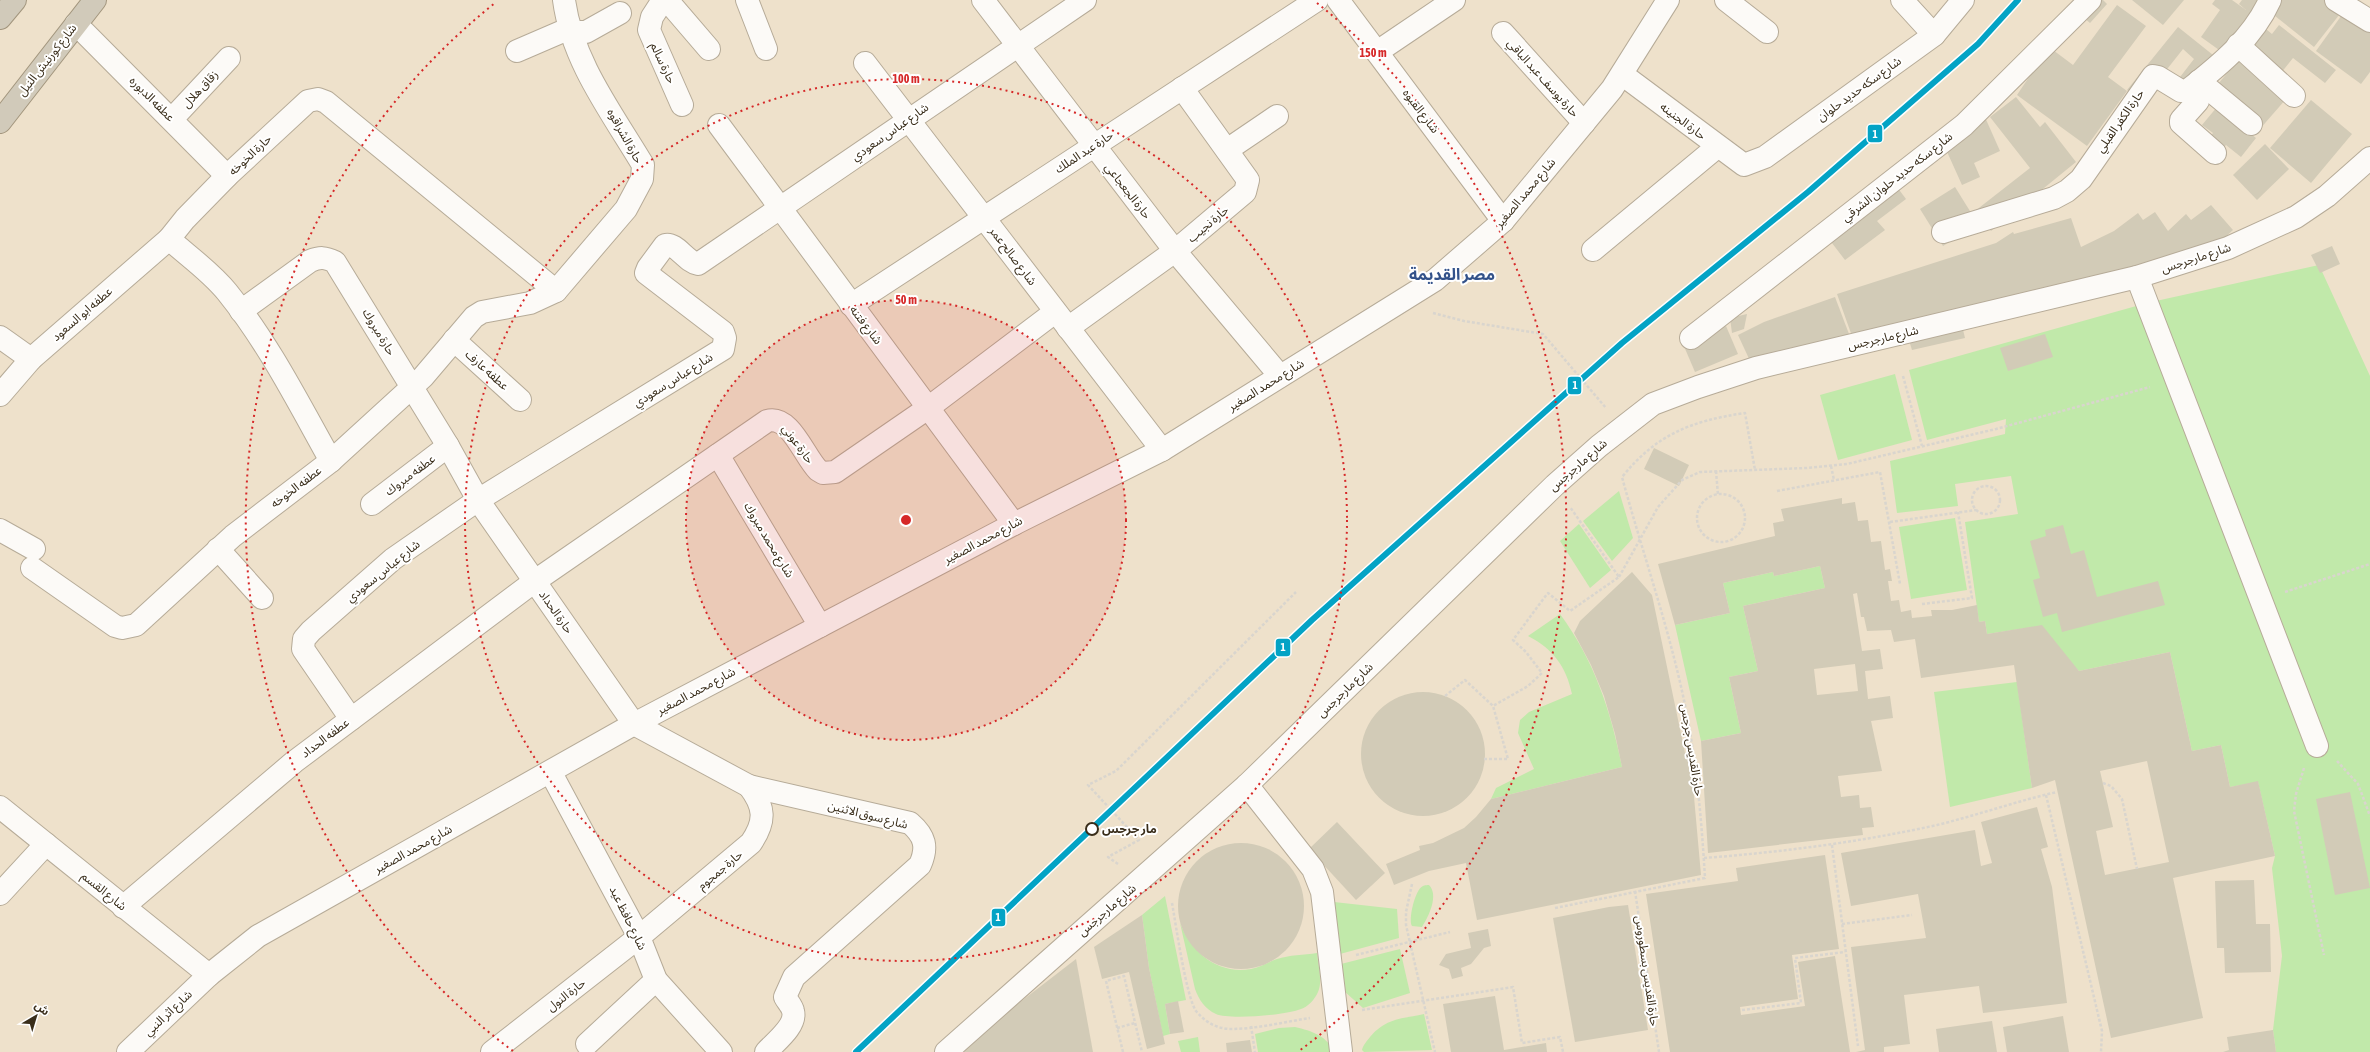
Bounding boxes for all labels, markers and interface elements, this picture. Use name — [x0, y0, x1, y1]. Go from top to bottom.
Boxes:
street label: شارع كورنيش النيل — [15, 21, 81, 100]
street label: حارة يوسف عبد الباقي — [1502, 36, 1582, 122]
street label: حارة سالم — [646, 40, 679, 87]
text: 150 m — [1359, 46, 1387, 60]
street label: شارع سكه حديد حلوان — [1814, 54, 1905, 126]
street label: زقاق هلال — [179, 67, 221, 111]
text: 100 m — [892, 72, 920, 86]
street label: عطفه الدبوره — [127, 74, 177, 124]
street label: شارع القبوه — [1398, 86, 1442, 137]
street label: حارة الكفر القبلي — [2093, 87, 2149, 157]
street label: حارة الجنينه — [1658, 99, 1708, 143]
street label: شارع عباس سعودي — [849, 100, 933, 166]
street label: حارة الشراقوه — [604, 106, 646, 166]
line badge: 1 — [1867, 124, 1883, 143]
street label: حارة عبد الملك — [1052, 128, 1116, 176]
text: 1 — [1872, 128, 1878, 140]
street label: شارع سكه حديد حلوان الشرقي — [1839, 129, 1957, 227]
street label: حارة الخوخه — [226, 132, 274, 178]
street label: شارع محمد الصغير — [1491, 155, 1560, 233]
street label: حارة الجعجاعي — [1100, 160, 1154, 223]
street label: حارة نجيب — [1185, 203, 1232, 245]
street label: شارع صالح عمر — [984, 223, 1040, 289]
street label: شارع مارجرجس — [2159, 240, 2233, 278]
district label: مصر القديمة — [1409, 265, 1495, 284]
street label: عطفه ابو السعود — [49, 284, 115, 344]
text: 50 m — [895, 293, 917, 307]
street label: شارع فتنه — [845, 303, 885, 348]
street label: حارة مبروك — [360, 306, 398, 358]
street label: شارع مارجرجس — [1846, 323, 1920, 355]
street label: عطفه عارف — [462, 347, 512, 393]
street label: شارع عباس سعودي — [631, 350, 717, 412]
street label: شارع محمد الصغير — [1225, 356, 1308, 416]
line badge: 1 — [1567, 376, 1582, 395]
text: 1 — [1572, 379, 1578, 391]
street label: حارة عوني — [777, 422, 817, 468]
street label: شارع مارجرجس — [1546, 436, 1611, 496]
street label: عطفه مبروك — [382, 452, 438, 498]
street label: عطفه الخوخه — [268, 463, 324, 511]
street label: شارع محمد مبروك — [739, 500, 797, 581]
centre of rings — [899, 513, 913, 527]
street label: شارع محمد الصغير — [941, 513, 1026, 569]
street label: شارع عباس سعودي — [343, 537, 425, 607]
street label: حارة الحداد — [536, 588, 576, 636]
line badge: 1 — [1275, 638, 1291, 657]
text: 1 — [1280, 641, 1286, 653]
street label: شارع مارجرجس — [1314, 660, 1377, 722]
street label: شارع محمد الصغير — [654, 664, 739, 720]
street label: حارة القديس جرجس — [1678, 703, 1706, 797]
street label: عطفه الحداد — [298, 715, 352, 761]
street label: شارع سوق الاثنين — [826, 798, 909, 834]
street label: شارع محمد الصغير — [371, 822, 455, 878]
marker: مار جرجس — [1085, 822, 1099, 836]
place label: مار جرجس — [1102, 822, 1157, 836]
street label: حارة جمجوم — [695, 847, 747, 894]
street label: شارع القسم — [77, 869, 129, 915]
street label: شارع مارجرجس — [1075, 881, 1140, 941]
street label: شارع حافظ عيد — [605, 884, 650, 953]
line badge: 1 — [991, 908, 1006, 927]
text: 1 — [995, 911, 1001, 923]
street label: حارة القديس بسطوروس — [1632, 915, 1662, 1027]
street label: حارة النول — [544, 976, 588, 1014]
street label: شارع اثر النبي — [141, 987, 197, 1041]
north arrow — [16, 996, 56, 1036]
text: ش — [32, 999, 52, 1018]

